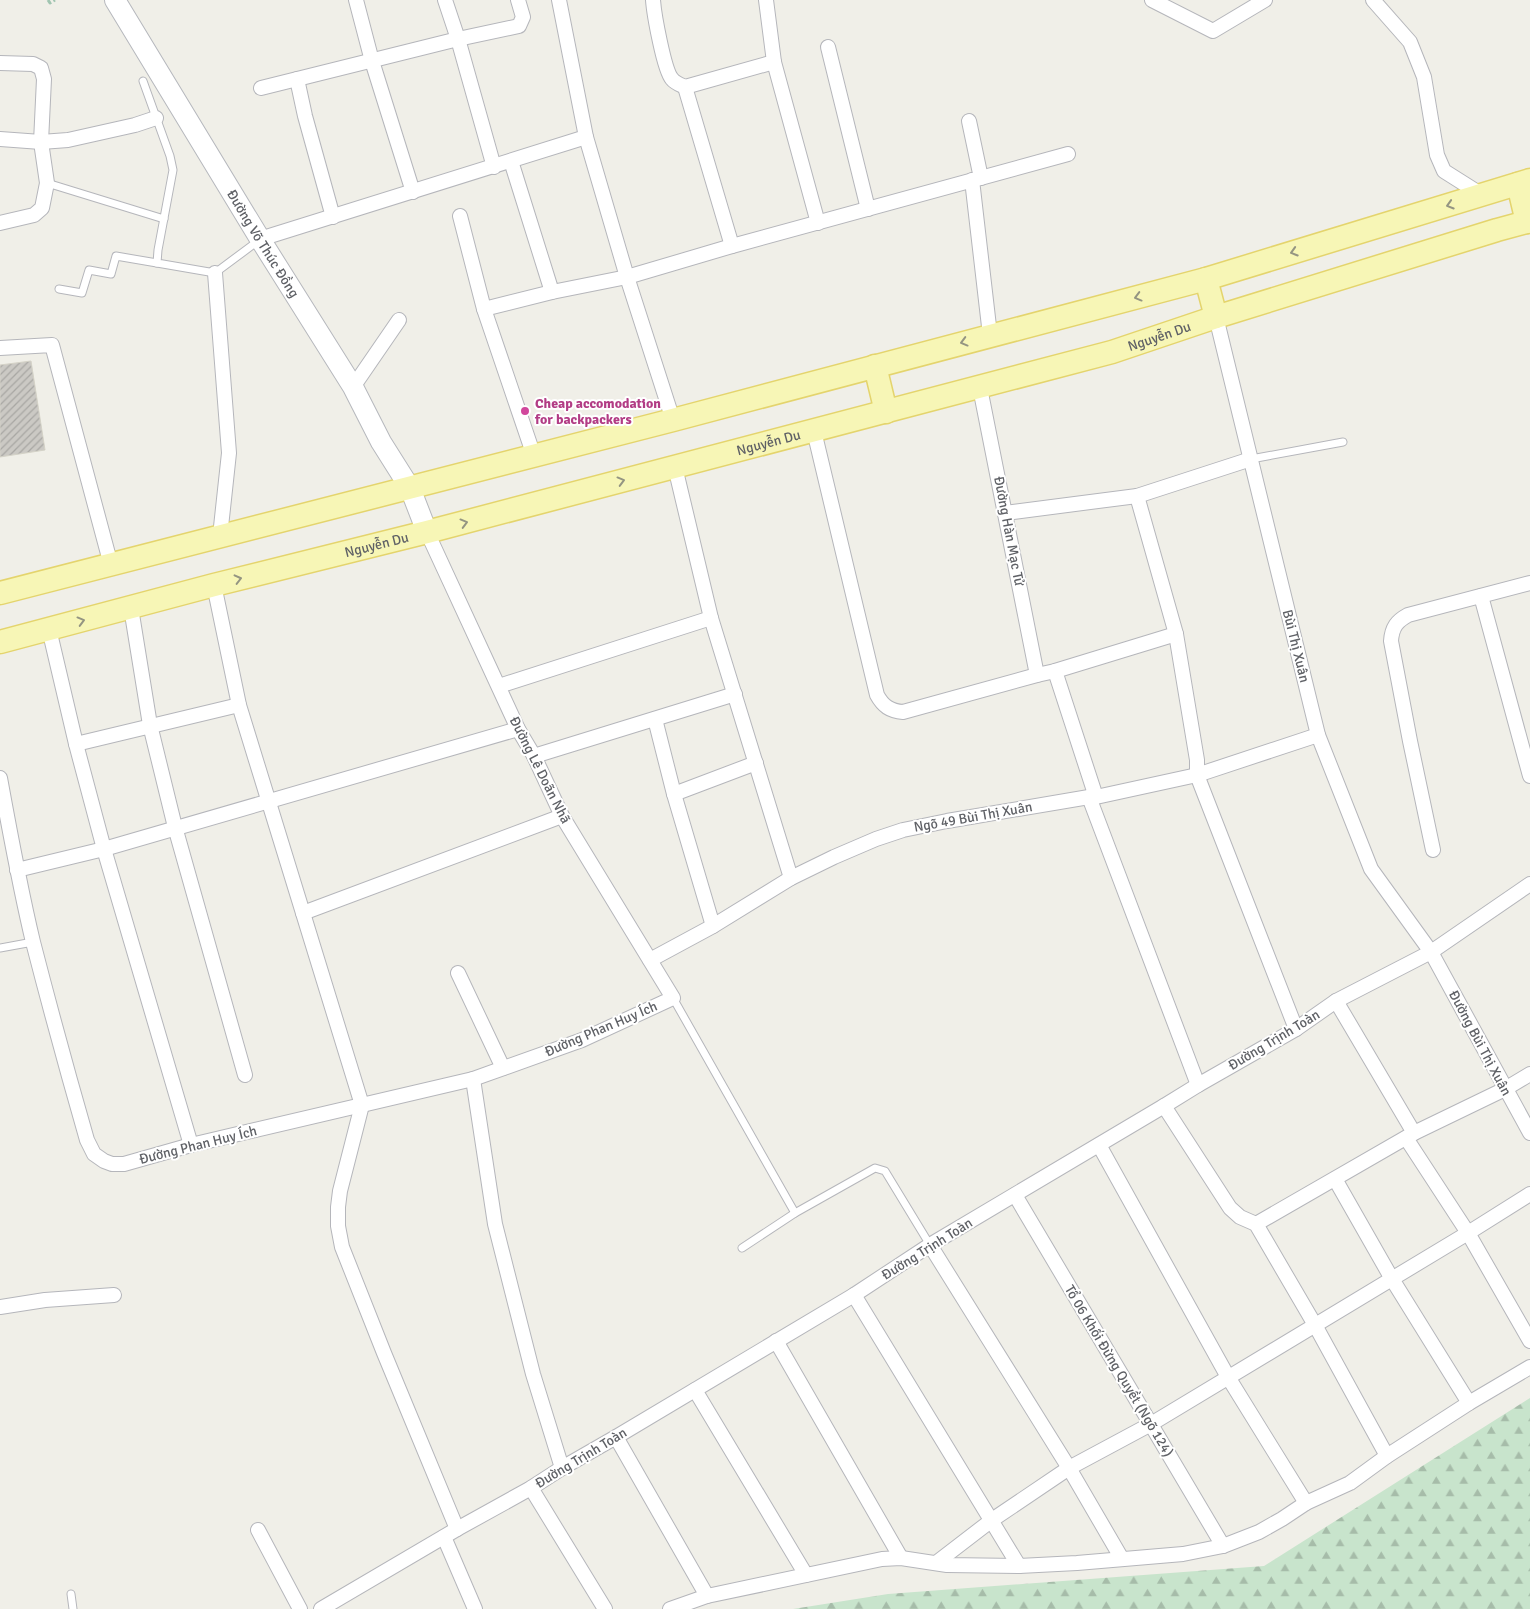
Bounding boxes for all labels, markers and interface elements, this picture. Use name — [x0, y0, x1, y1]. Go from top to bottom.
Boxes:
street label: Đường Võ Thúc Đồng — [223, 186, 303, 301]
one-way arrow — [1446, 200, 1455, 210]
one-way arrow — [1291, 247, 1299, 257]
one-way arrow — [1134, 291, 1143, 302]
street label: Nguyễn Du — [1125, 318, 1193, 355]
one-way arrow — [961, 337, 969, 347]
place label: Cheap accomodation for backpackers — [534, 395, 661, 428]
marker: Cheap accomodation for backpackers — [519, 405, 531, 417]
street label: Nguyễn Du — [735, 426, 802, 459]
street label: Đường Hàn Mạc Tử — [990, 475, 1028, 588]
one-way arrow — [616, 477, 624, 487]
one-way arrow — [459, 518, 467, 528]
street label: Nguyễn Du — [343, 528, 410, 561]
one-way arrow — [234, 574, 243, 585]
street label: Bùi Thị Xuân — [1279, 608, 1313, 684]
one-way arrow — [77, 616, 85, 626]
street label: Đường Lê Doãn Nhã — [506, 714, 574, 826]
street label: Ngõ 49 Bùi Thị Xuân — [912, 798, 1034, 836]
street label: Đường Bùi Thị Xuân — [1445, 987, 1515, 1099]
street label: Đường Phan Huy Ích — [542, 998, 660, 1060]
street label: Đường Trịnh Toàn — [1225, 1006, 1323, 1074]
street label: Đường Phan Huy Ích — [137, 1122, 259, 1168]
street label: Đường Trịnh Toàn — [878, 1214, 976, 1284]
street label: Tổ 06 Khối Đừng Quyềt (Ngõ 124) — [1061, 1282, 1177, 1460]
street label: Đường Trịnh Toàn — [532, 1424, 630, 1492]

